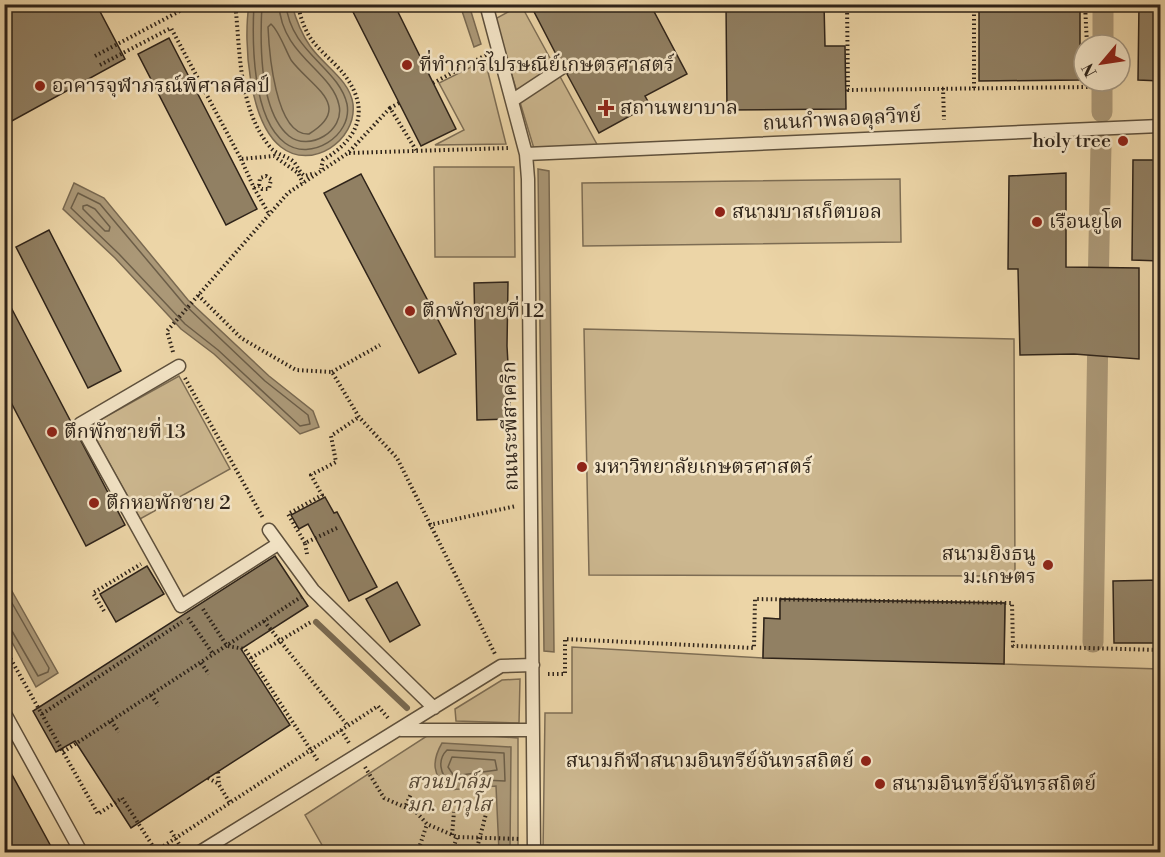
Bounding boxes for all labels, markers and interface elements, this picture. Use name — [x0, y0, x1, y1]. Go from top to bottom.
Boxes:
north arrow — [1072, 33, 1132, 93]
place label: ที่ทำการไปรษณีย์เกษตรศาสตร์ — [419, 49, 675, 78]
marker: ที่ทำการไปรษณีย์เกษตรศาสตร์ — [400, 58, 414, 72]
text: N — [1078, 59, 1102, 80]
place label: อาคารจุฬาภรณ์พิศาลศิลป์ — [52, 74, 270, 99]
marker: อาคารจุฬาภรณ์พิศาลศิลป์ — [33, 79, 47, 93]
place label: สถานพยาบาล — [620, 96, 738, 121]
marker: สถานพยาบาล — [597, 99, 615, 117]
street label: ถนนกำพลอดุลวิทย์ — [762, 103, 922, 137]
place label: holy tree — [1032, 129, 1111, 154]
marker: holy tree — [1116, 134, 1130, 148]
place label: สนามบาสเก็ตบอล — [732, 200, 882, 225]
marker: สนามบาสเก็ตบอล — [713, 205, 727, 219]
place label: เรือนยูโด — [1049, 207, 1123, 235]
marker: เรือนยูโด — [1030, 215, 1044, 229]
place label: ตึกพักชายที่ 12 — [422, 295, 545, 324]
marker: ตึกพักชายที่ 12 — [403, 304, 417, 318]
street label: ถนนระพีสาคริก — [497, 361, 525, 491]
place label: ตึกพักชายที่ 13 — [64, 416, 186, 445]
marker: ตึกพักชายที่ 13 — [45, 425, 59, 439]
place label: มหาวิทยาลัยเกษตรศาสตร์ — [594, 455, 813, 480]
marker: มหาวิทยาลัยเกษตรศาสตร์ — [575, 460, 589, 474]
place label: ตึกหอพักชาย 2 — [106, 491, 231, 516]
marker: ตึกหอพักชาย 2 — [87, 496, 101, 510]
place label: สนามยิงธนู ม.เกษตร — [942, 542, 1036, 590]
marker: สนามยิงธนู ม.เกษตร — [1041, 558, 1055, 572]
place label: สนามกีฬาสนามอินทรีย์จันทรสถิตย์ — [566, 749, 854, 774]
marker: สนามกีฬาสนามอินทรีย์จันทรสถิตย์ — [859, 754, 873, 768]
park label: สวนปาล์ม มก. อาวุโส — [407, 770, 494, 818]
place label: สนามอินทรีย์จันทรสถิตย์ — [892, 772, 1096, 797]
marker: สนามอินทรีย์จันทรสถิตย์ — [873, 777, 887, 791]

